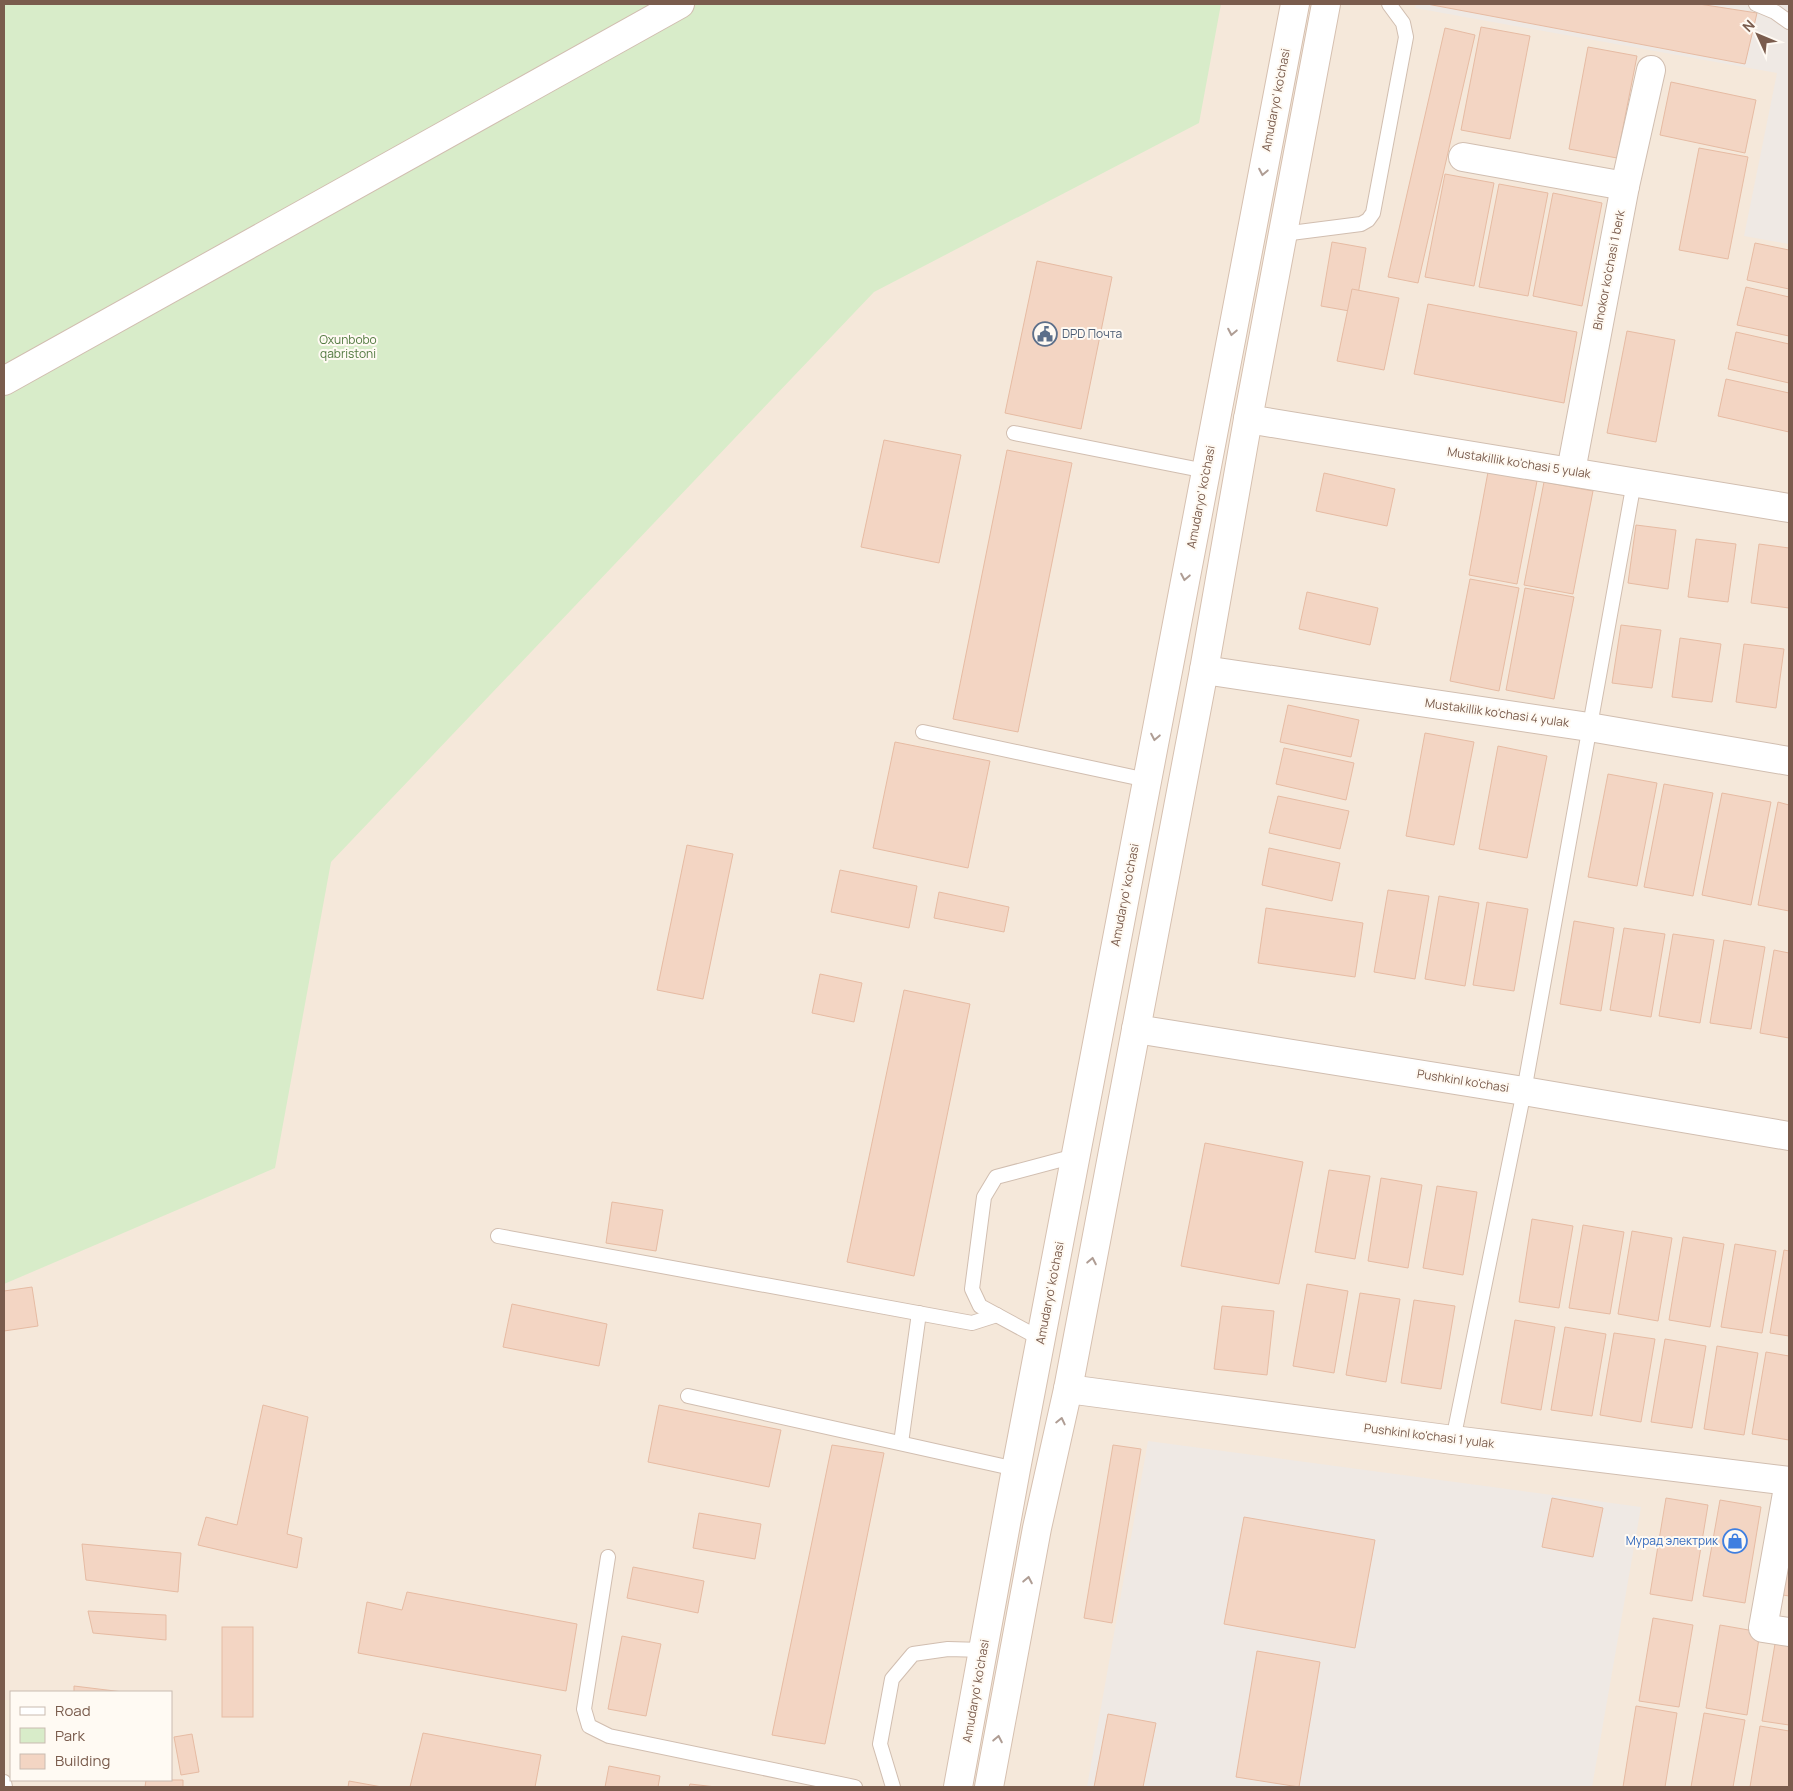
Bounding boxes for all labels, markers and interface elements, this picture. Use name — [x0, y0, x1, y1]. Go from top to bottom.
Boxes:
north arrow — [1733, 10, 1783, 60]
text: N — [1738, 15, 1759, 36]
street label: Amudaryo' ko'chasi — [1257, 47, 1294, 153]
one-way arrow — [1258, 168, 1268, 176]
street label: Binokor ko'chasi 1 berk — [1589, 208, 1629, 331]
public building icon: DPD Почта — [1032, 321, 1058, 347]
place label: DPD Почта — [1062, 325, 1122, 342]
one-way arrow — [1228, 327, 1238, 336]
park label: Oxunbobo qabristoni — [319, 331, 377, 362]
street label: Mustakillik ko'chasi 5 yulak — [1446, 443, 1593, 482]
street label: Amudaryo' ko'chasi — [1182, 444, 1219, 550]
one-way arrow — [1181, 573, 1191, 582]
street label: Mustakillik ko'chasi 4 yulak — [1424, 694, 1571, 731]
one-way arrow — [1150, 732, 1161, 741]
street label: Amudaryo' ko'chasi — [1106, 842, 1143, 948]
street label: Pushkinl ko'chasi — [1416, 1065, 1510, 1096]
street label: Amudaryo' ko'chasi — [1031, 1240, 1068, 1346]
one-way arrow — [1087, 1257, 1097, 1266]
one-way arrow — [1055, 1416, 1066, 1425]
street label: Pushkinl ko'chasi 1 yulak — [1363, 1419, 1496, 1452]
shop icon: Мурад электрик — [1722, 1528, 1748, 1554]
place label: Мурад электрик — [1626, 1532, 1719, 1549]
one-way arrow — [1022, 1575, 1032, 1584]
street label: Amudaryo' ko'chasi — [958, 1638, 993, 1744]
legend — [10, 1691, 172, 1781]
text: Road — [55, 1700, 91, 1721]
text: Park — [55, 1725, 85, 1746]
one-way arrow — [992, 1735, 1002, 1744]
text: Building — [55, 1750, 110, 1771]

